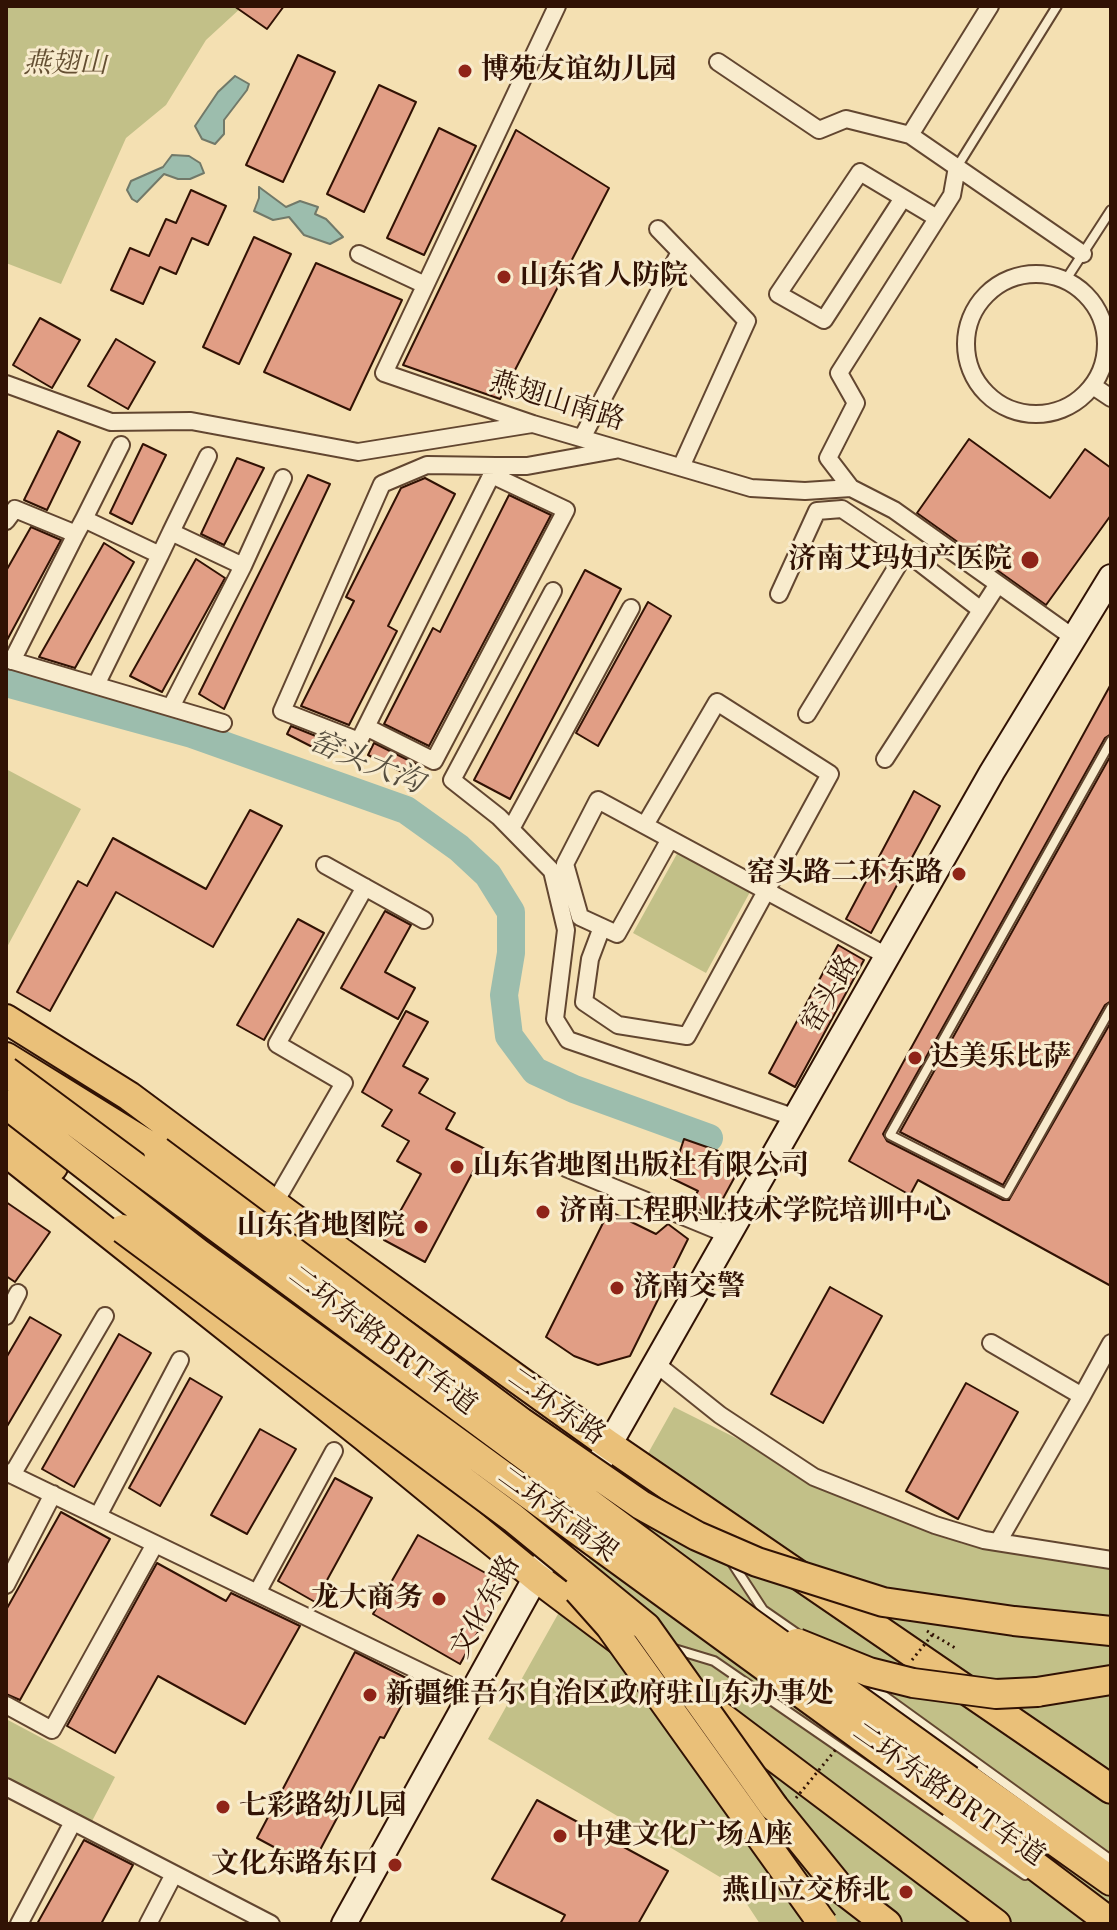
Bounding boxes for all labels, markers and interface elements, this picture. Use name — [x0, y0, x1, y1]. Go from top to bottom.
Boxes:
park label: 燕翅山 — [23, 48, 107, 82]
place label: 博苑友谊幼儿园 — [481, 54, 677, 88]
marker: 博苑友谊幼儿园 — [456, 62, 474, 80]
place label: 山东省人防院 — [520, 260, 688, 294]
marker: 山东省人防院 — [495, 268, 513, 286]
street label: 燕翅山南路 — [485, 365, 629, 439]
place label: 济南艾玛妇产医院 — [788, 543, 1012, 577]
marker: 济南艾玛妇产医院 — [1019, 549, 1041, 571]
water label: 窑头大沟 — [304, 724, 428, 802]
place label: 窑头路二环东路 — [747, 857, 943, 891]
marker: 窑头路二环东路 — [950, 865, 968, 883]
street label: 窑头路 — [795, 949, 867, 1039]
place label: 达美乐比萨 — [931, 1041, 1071, 1075]
marker: 达美乐比萨 — [906, 1049, 924, 1067]
place label: 山东省地图出版社有限公司 — [473, 1150, 809, 1184]
marker: 山东省地图出版社有限公司 — [448, 1158, 466, 1176]
place label: 济南工程职业技术学院培训中心 — [559, 1195, 951, 1229]
marker: 济南工程职业技术学院培训中心 — [534, 1203, 552, 1221]
place label: 山东省地图院 — [237, 1210, 405, 1244]
marker: 山东省地图院 — [412, 1218, 430, 1236]
street label: 二环东路BRT车道 — [281, 1259, 483, 1423]
place label: 济南交警 — [633, 1271, 745, 1305]
marker: 济南交警 — [608, 1279, 626, 1297]
street label: 二环东路 — [500, 1361, 612, 1453]
street label: 二环东高架 — [490, 1460, 624, 1570]
street label: 文化东路 — [444, 1550, 528, 1664]
place label: 龙大商务 — [311, 1582, 423, 1616]
marker: 龙大商务 — [430, 1590, 448, 1608]
place label: 新疆维吾尔自治区政府驻山东办事处 — [386, 1678, 834, 1712]
marker: 新疆维吾尔自治区政府驻山东办事处 — [361, 1686, 379, 1704]
street label: 二环东路BRT车道 — [845, 1716, 1051, 1874]
place label: 七彩路幼儿园 — [239, 1790, 407, 1824]
marker: 七彩路幼儿园 — [214, 1798, 232, 1816]
place label: 中建文化广场A座 — [576, 1819, 793, 1853]
marker: 中建文化广场A座 — [551, 1827, 569, 1845]
place label: 文化东路东口 — [211, 1848, 379, 1882]
marker: 文化东路东口 — [386, 1856, 404, 1874]
place label: 燕山立交桥北 — [722, 1875, 890, 1909]
marker: 燕山立交桥北 — [897, 1883, 915, 1901]

